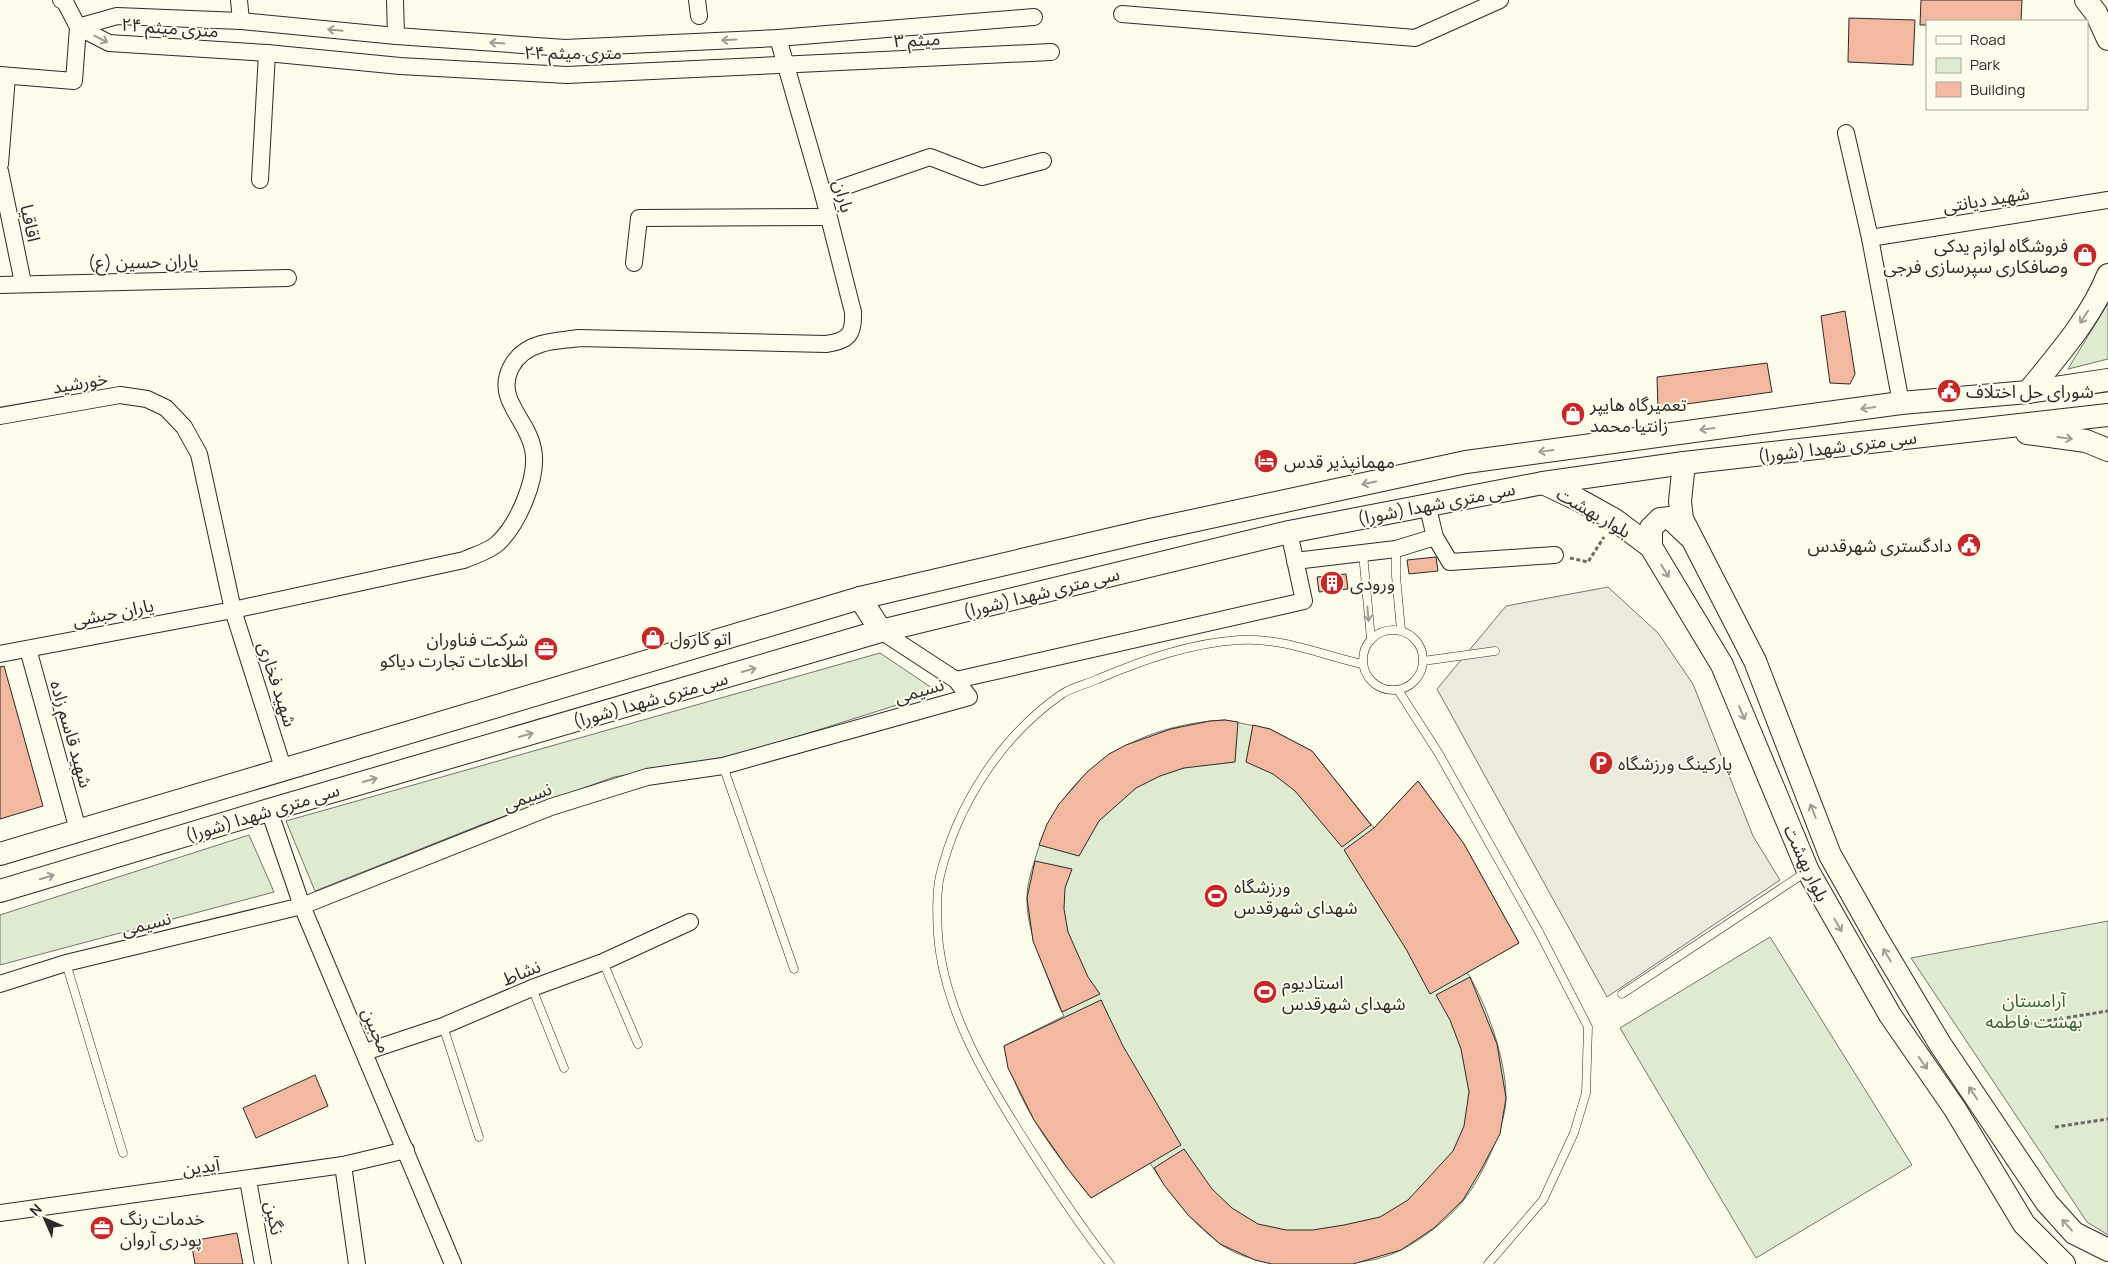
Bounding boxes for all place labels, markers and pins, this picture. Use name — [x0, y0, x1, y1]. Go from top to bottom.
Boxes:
place label: فروشگاه لوازم یدکی وصافکاری سپرسازی فرجی — [1883, 233, 2068, 278]
shop icon: فروشگاه لوازم یدکی وصافکاری سپرسازی فرجی — [2072, 242, 2098, 268]
public building icon: شورای حل اختلاف — [1936, 378, 1962, 404]
place label: شورای حل اختلاف — [1966, 379, 2094, 403]
place label: تعمیرگاه هایپر زانتیا محمد — [1589, 392, 1687, 437]
shop icon: تعمیرگاه هایپر زانتیا محمد — [1560, 401, 1586, 427]
hotel icon: مهمانپذیر قدس — [1253, 448, 1279, 474]
place label: مهمانپذیر قدس — [1284, 449, 1395, 473]
public building icon: دادگستری شهرقدس — [1956, 532, 1982, 558]
place label: دادگستری شهرقدس — [1807, 533, 1952, 557]
building icon: ورودی — [1319, 570, 1345, 596]
place label: ورودی — [1350, 571, 1395, 595]
shop icon: اتو کارول — [640, 625, 666, 651]
place label: اتو کارول — [670, 626, 732, 650]
place label: شرکت فناوران اطلاعات تجارت دیاکو — [380, 627, 528, 672]
office icon: شرکت فناوران اطلاعات تجارت دیاکو — [533, 636, 559, 662]
parking icon: پارکینگ ورزشگاه — [1588, 750, 1614, 776]
place label: پارکینگ ورزشگاه — [1618, 751, 1732, 775]
place label: ورزشگاه شهدای شهرقدس — [1234, 874, 1358, 919]
sports icon: ورزشگاه شهدای شهرقدس — [1203, 883, 1229, 909]
place label: استادیوم شهدای شهرقدس — [1282, 970, 1406, 1015]
sports icon: استادیوم شهدای شهرقدس — [1252, 979, 1278, 1005]
place label: خدمات رنگ پودری آروان — [120, 1206, 205, 1251]
office icon: خدمات رنگ پودری آروان — [89, 1215, 115, 1241]

